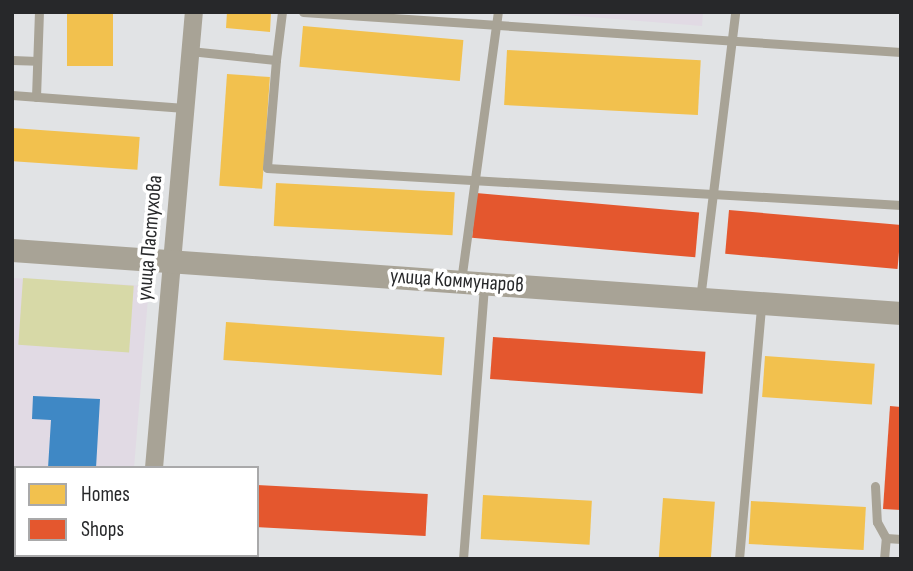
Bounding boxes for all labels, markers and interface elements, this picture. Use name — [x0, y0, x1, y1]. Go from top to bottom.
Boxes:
street label: улица Пастухова — [132, 174, 168, 302]
street label: улица Коммунаров — [389, 264, 525, 298]
legend — [14, 466, 259, 557]
text: Homes — [81, 482, 130, 507]
text: Shops — [81, 517, 124, 542]

